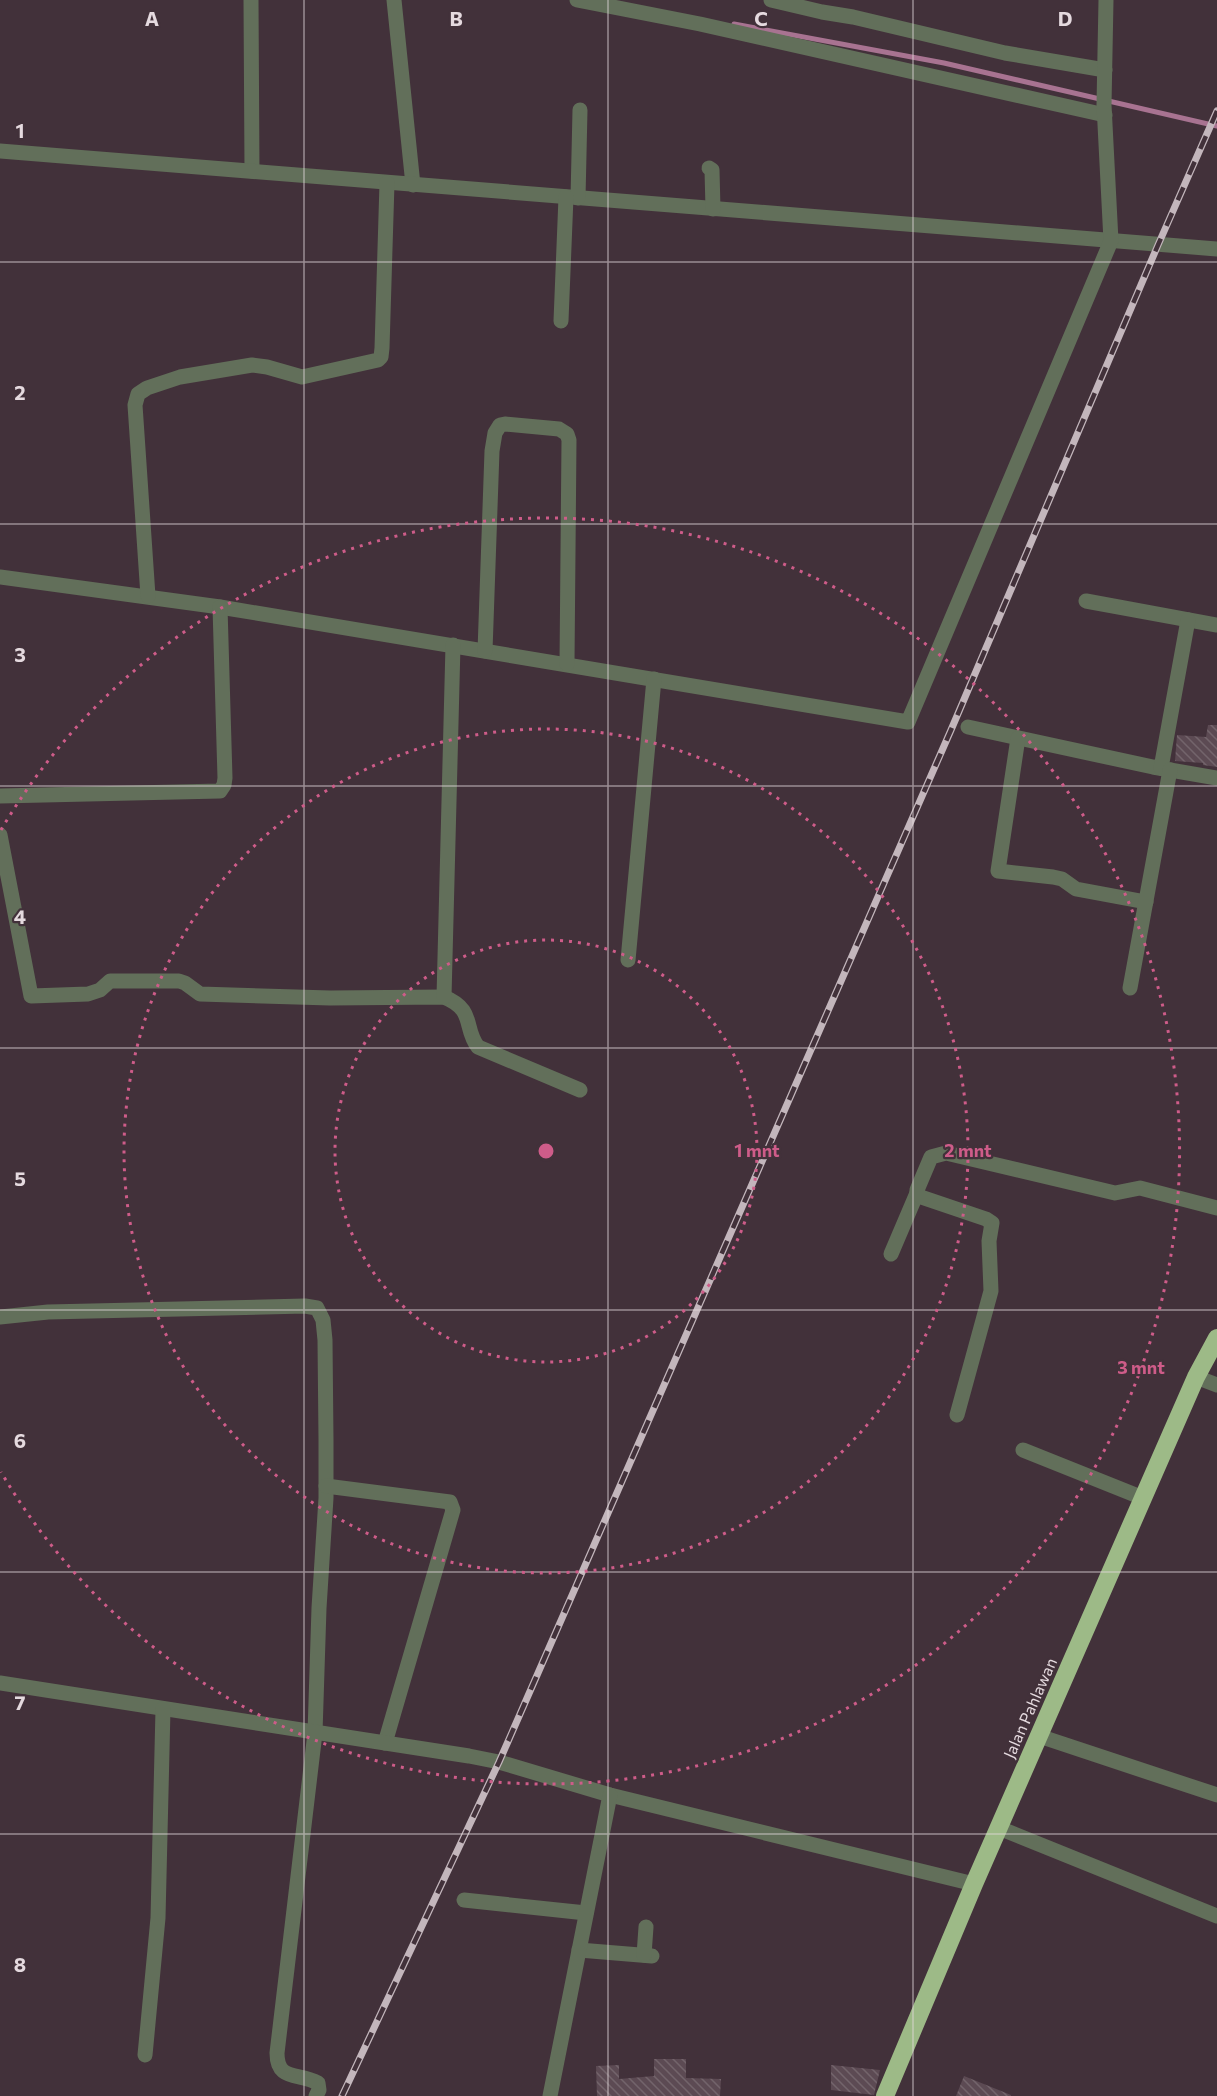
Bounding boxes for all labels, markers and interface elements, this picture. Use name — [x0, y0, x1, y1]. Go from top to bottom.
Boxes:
text: A — [145, 6, 159, 30]
text: B — [449, 6, 463, 30]
text: C — [754, 6, 768, 30]
text: D — [1058, 6, 1072, 30]
text: 1 — [15, 118, 25, 142]
text: 2 — [14, 380, 26, 404]
text: 3 — [14, 642, 26, 666]
text: 4 — [14, 904, 26, 928]
text: 1 mnt — [734, 1139, 780, 1161]
text: 2 mnt — [944, 1139, 992, 1161]
centre of rings — [536, 1141, 556, 1161]
text: 5 — [14, 1166, 26, 1190]
text: 3 mnt — [1117, 1356, 1165, 1378]
text: 6 — [14, 1428, 26, 1452]
street label: Jalan Pahlawan — [999, 1655, 1060, 1761]
text: 7 — [15, 1690, 26, 1714]
text: 8 — [14, 1952, 26, 1976]

